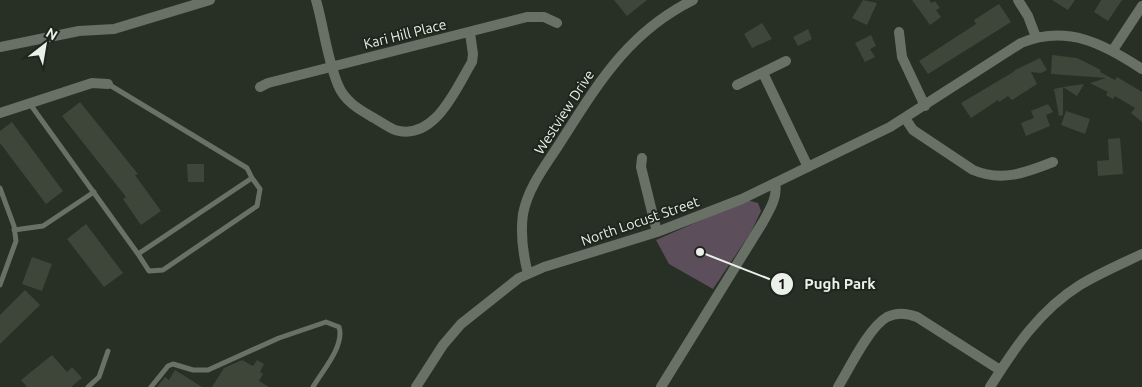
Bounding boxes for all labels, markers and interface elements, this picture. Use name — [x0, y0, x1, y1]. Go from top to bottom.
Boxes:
street label: Kari Hill Place — [362, 16, 448, 52]
north arrow — [20, 20, 70, 70]
text: N — [43, 24, 60, 43]
street label: Westview Drive — [531, 67, 597, 157]
street label: North Locust Street — [579, 193, 702, 249]
callout: Pugh Park — [770, 269, 886, 299]
text: 1 — [778, 275, 786, 292]
text: Pugh Park — [804, 275, 876, 292]

